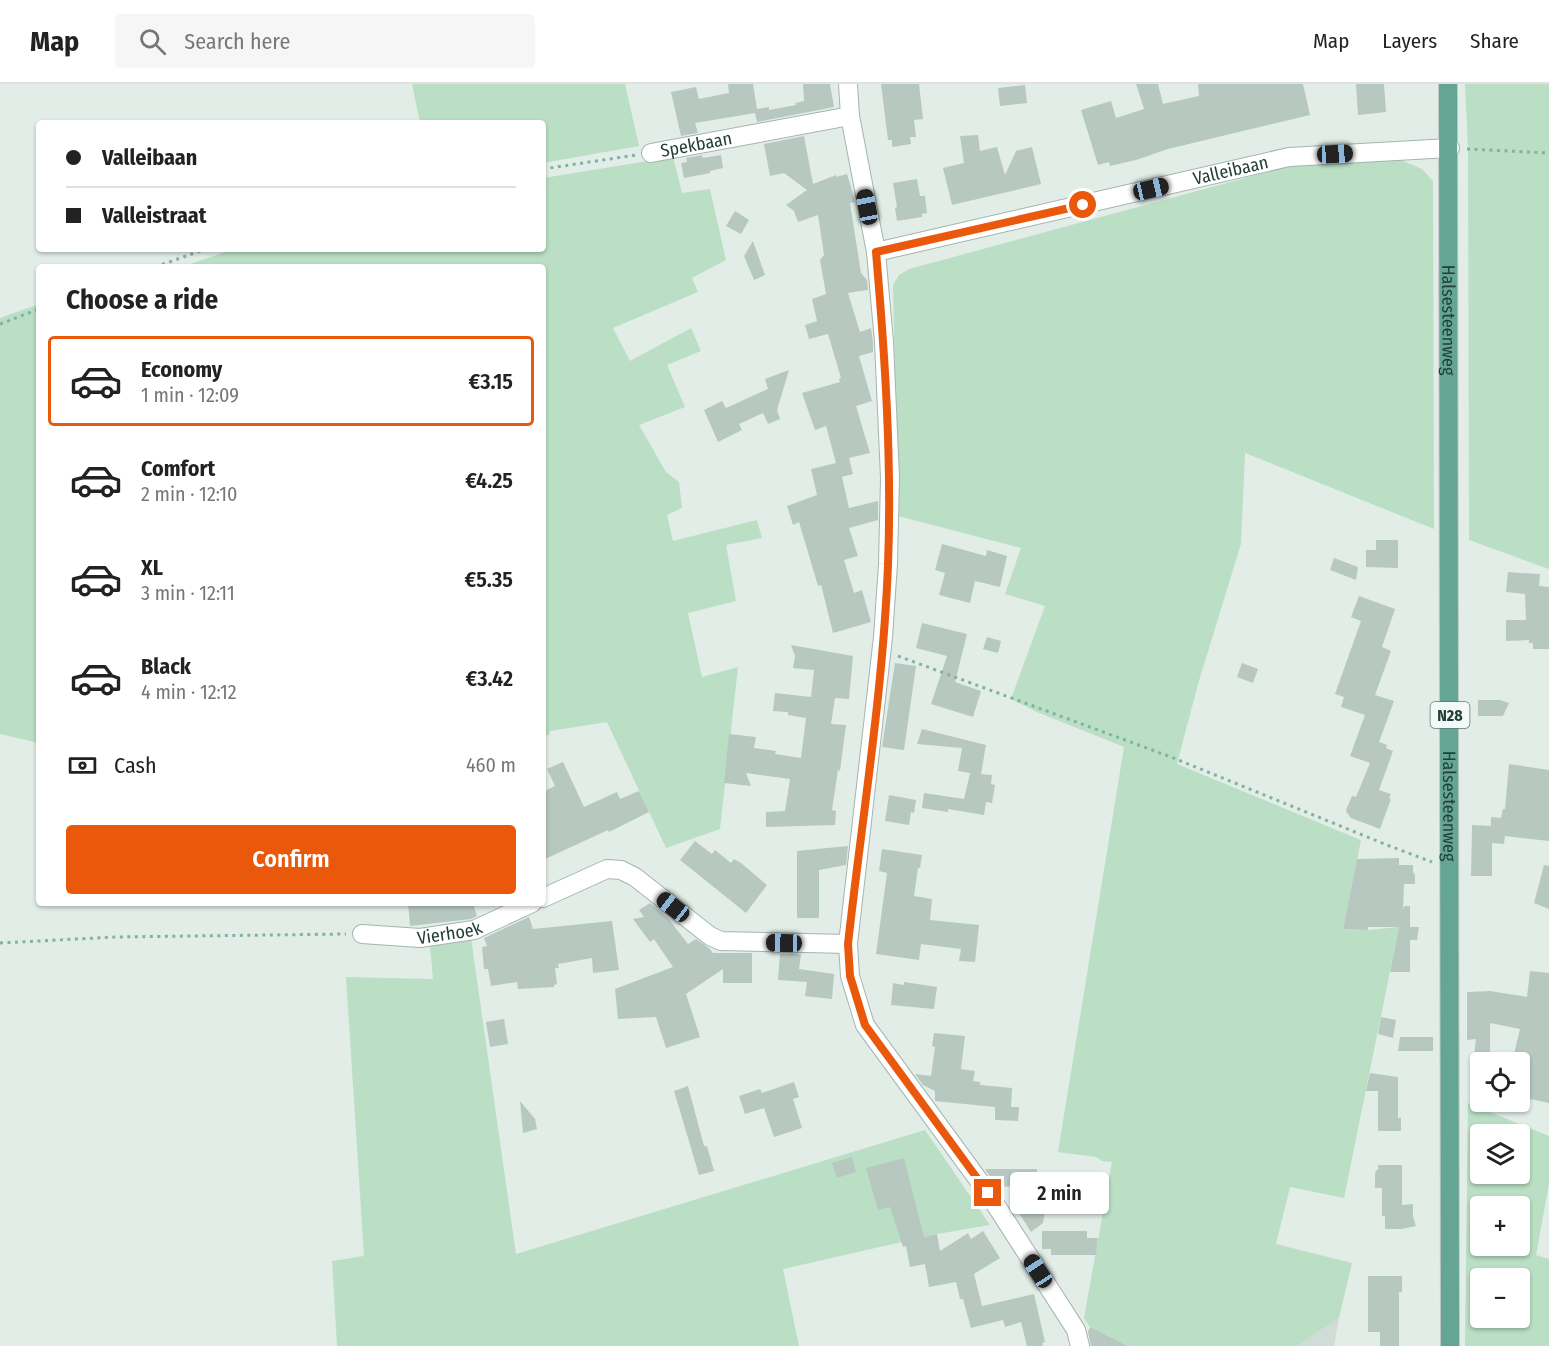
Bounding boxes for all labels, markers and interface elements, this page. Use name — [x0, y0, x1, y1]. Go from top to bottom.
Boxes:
search box — [115, 14, 535, 68]
text: Map — [30, 25, 79, 58]
icon: search — [136, 25, 169, 58]
text: Search here — [184, 28, 290, 55]
text: Map — [1313, 28, 1349, 54]
text: Layers — [1382, 28, 1437, 54]
text: Share — [1470, 28, 1519, 54]
street label: Spekbaan — [659, 127, 734, 162]
text: Valleibaan — [102, 144, 197, 171]
car — [1317, 144, 1353, 164]
street label: Valleibaan — [1191, 151, 1270, 190]
car — [1131, 176, 1171, 202]
car — [855, 188, 879, 226]
route start — [1069, 191, 1096, 218]
text: Valleistraat — [102, 202, 206, 229]
street label: Halsesteenweg — [1437, 265, 1459, 376]
text: Choose a ride — [66, 284, 218, 316]
icon: car — [69, 354, 123, 408]
text: Economy — [141, 356, 222, 383]
text: €3.15 — [468, 368, 513, 395]
text: 1 min · 12:09 — [141, 383, 239, 407]
icon: car — [69, 453, 123, 507]
text: Comfort — [141, 455, 215, 482]
text: €4.25 — [465, 467, 513, 494]
text: 2 min · 12:10 — [141, 482, 237, 506]
icon: car — [69, 552, 123, 606]
text: XL — [141, 554, 163, 581]
text: €5.35 — [464, 566, 513, 593]
text: 3 min · 12:11 — [141, 581, 235, 605]
icon: car — [69, 651, 123, 705]
text: Black — [141, 653, 191, 680]
text: €3.42 — [466, 665, 513, 692]
text: 4 min · 12:12 — [141, 680, 237, 704]
road number: N28 — [1430, 702, 1470, 728]
icon: cash — [66, 749, 99, 782]
street label: Halsesteenweg — [1438, 751, 1460, 862]
text: Cash — [114, 752, 157, 779]
text: 460 m — [466, 753, 516, 777]
button: Confirm — [66, 825, 516, 894]
car — [653, 889, 693, 925]
street label: Vierhoek — [416, 916, 486, 949]
car — [766, 934, 802, 952]
map controls — [1470, 1052, 1530, 1328]
button: locate — [1470, 1052, 1530, 1112]
button: layers — [1470, 1124, 1530, 1184]
callout: 2 min — [1009, 1172, 1108, 1214]
route end — [974, 1179, 1001, 1206]
text: 2 min — [1037, 1181, 1082, 1205]
button: + — [1470, 1196, 1530, 1256]
car — [1021, 1251, 1055, 1291]
button: − — [1470, 1268, 1530, 1328]

